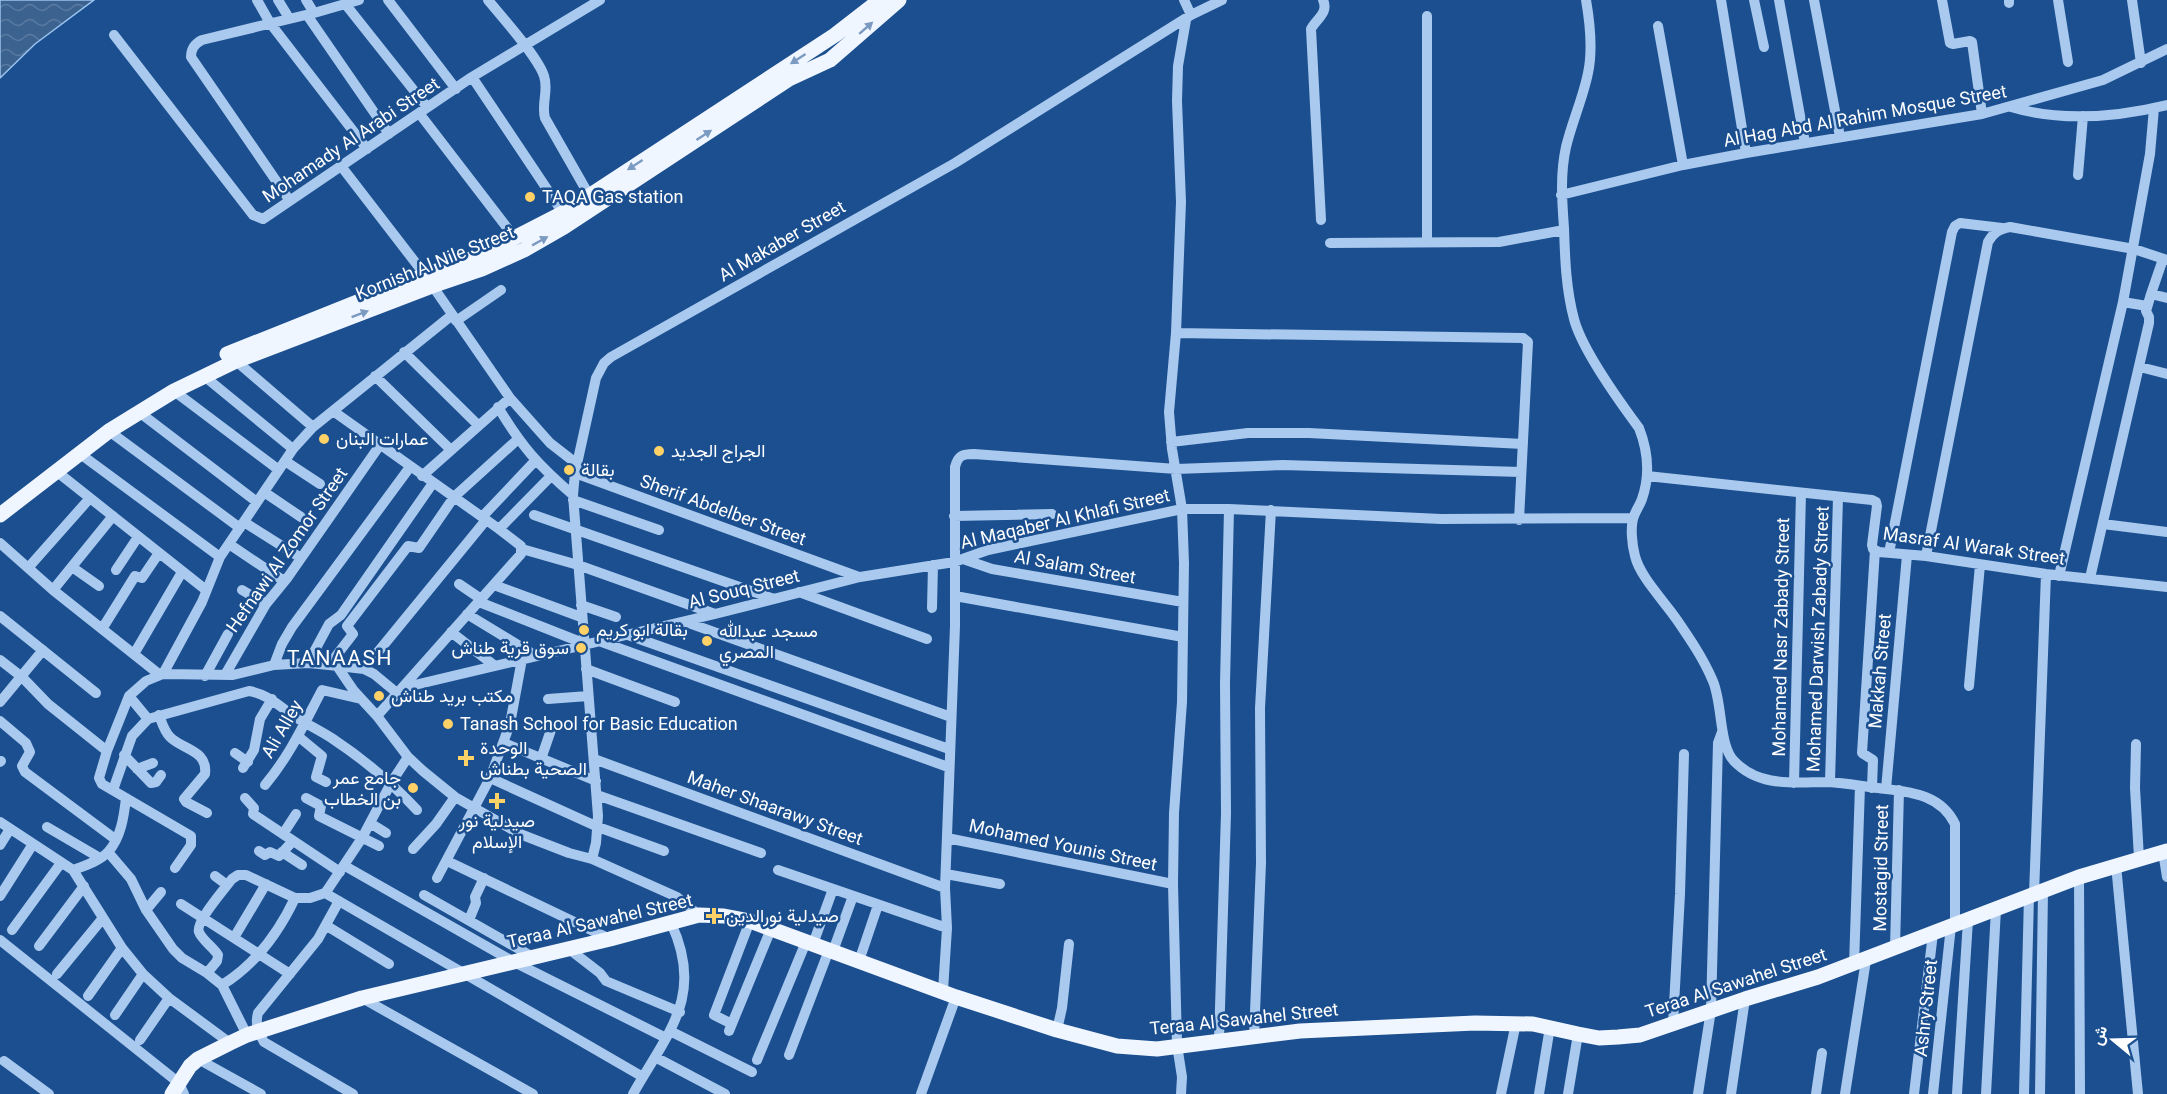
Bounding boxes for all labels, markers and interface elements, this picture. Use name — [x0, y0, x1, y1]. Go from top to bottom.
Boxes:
one-way arrow — [858, 22, 873, 35]
one-way arrow — [791, 53, 807, 65]
street label: Mohamady Al Arabi Street — [258, 72, 443, 207]
street label: Al Hag Abd Al Rahim Mosque Street — [1722, 80, 2008, 151]
one-way arrow — [696, 129, 712, 141]
one-way arrow — [627, 160, 643, 171]
place label: TAQA Gas station — [542, 186, 684, 207]
marker: TAQA Gas station — [523, 190, 537, 204]
street label: Al Makaber Street — [715, 196, 849, 285]
street label: Kornish Al Nile Street — [352, 221, 517, 304]
one-way arrow — [532, 236, 549, 246]
one-way arrow — [351, 309, 369, 318]
place label: عمارات البنان — [336, 428, 428, 450]
marker: عمارات البنان — [317, 432, 331, 446]
place label: الجراج الجديد — [671, 440, 765, 463]
marker: الجراج الجديد — [652, 444, 666, 458]
place label: بقالة — [581, 459, 615, 480]
street label: Hefnawi Al Zomor Street — [222, 463, 352, 636]
marker: بقالة — [562, 463, 576, 477]
street label: Sherif Abdelber Street — [637, 470, 809, 549]
street label: Al Maqaber Al Khlafi Street — [958, 484, 1172, 553]
street label: Mohamed Darwish Zabady Street — [1802, 506, 1833, 772]
street label: Mohamed Nasr Zabady Street — [1768, 517, 1793, 757]
street label: Masraf Al Warak Street — [1882, 522, 2067, 569]
street label: Al Salam Street — [1013, 545, 1138, 588]
street label: Al Souq Street — [686, 565, 802, 612]
street label: Makkah Street — [1864, 612, 1895, 729]
place label: بقالة ابو كريم — [596, 619, 688, 642]
place label: مسجد عبدالله المصري — [719, 620, 818, 667]
marker: بقالة ابو كريم — [577, 623, 591, 637]
marker: مسجد عبدالله المصري — [700, 634, 714, 648]
place label: سوق قرية طناش — [452, 637, 569, 659]
marker: سوق قرية طناش — [574, 641, 588, 655]
district label: TANAASH — [287, 646, 393, 670]
place label: مكتب بريد طناش — [391, 685, 513, 707]
marker: مكتب بريد طناش — [372, 689, 386, 703]
street label: Ali Alley — [257, 696, 307, 761]
place label: Tanash School for Basic Education — [460, 713, 738, 734]
marker: Tanash School for Basic Education — [441, 717, 455, 731]
place label: الوحدة الصحية بطناش — [480, 737, 587, 780]
marker: الوحدة الصحية بطناش — [457, 749, 475, 767]
street label: Maher Shaarawy Street — [685, 766, 866, 849]
place label: جامع عمر بن الخطاب — [324, 767, 401, 810]
marker: جامع عمر بن الخطاب — [406, 781, 420, 795]
marker: صيدلية نور الإسلام — [490, 794, 504, 808]
street label: Mostagid Street — [1869, 804, 1892, 932]
place label: صيدلية نور الإسلام — [458, 810, 535, 854]
street label: Mohamed Younis Street — [967, 814, 1159, 875]
street label: Teraa Al Sawahel Street — [505, 889, 695, 952]
place label: صيدلية نورالدين — [726, 905, 839, 927]
marker: صيدلية نورالدين — [707, 909, 721, 923]
street label: Teraa Al Sawahel Street — [1643, 943, 1829, 1022]
street label: Ashry Street — [1910, 958, 1941, 1058]
street label: Teraa Al Sawahel Street — [1149, 998, 1339, 1039]
north arrow — [2083, 1010, 2143, 1070]
text: ش — [2087, 1023, 2111, 1047]

